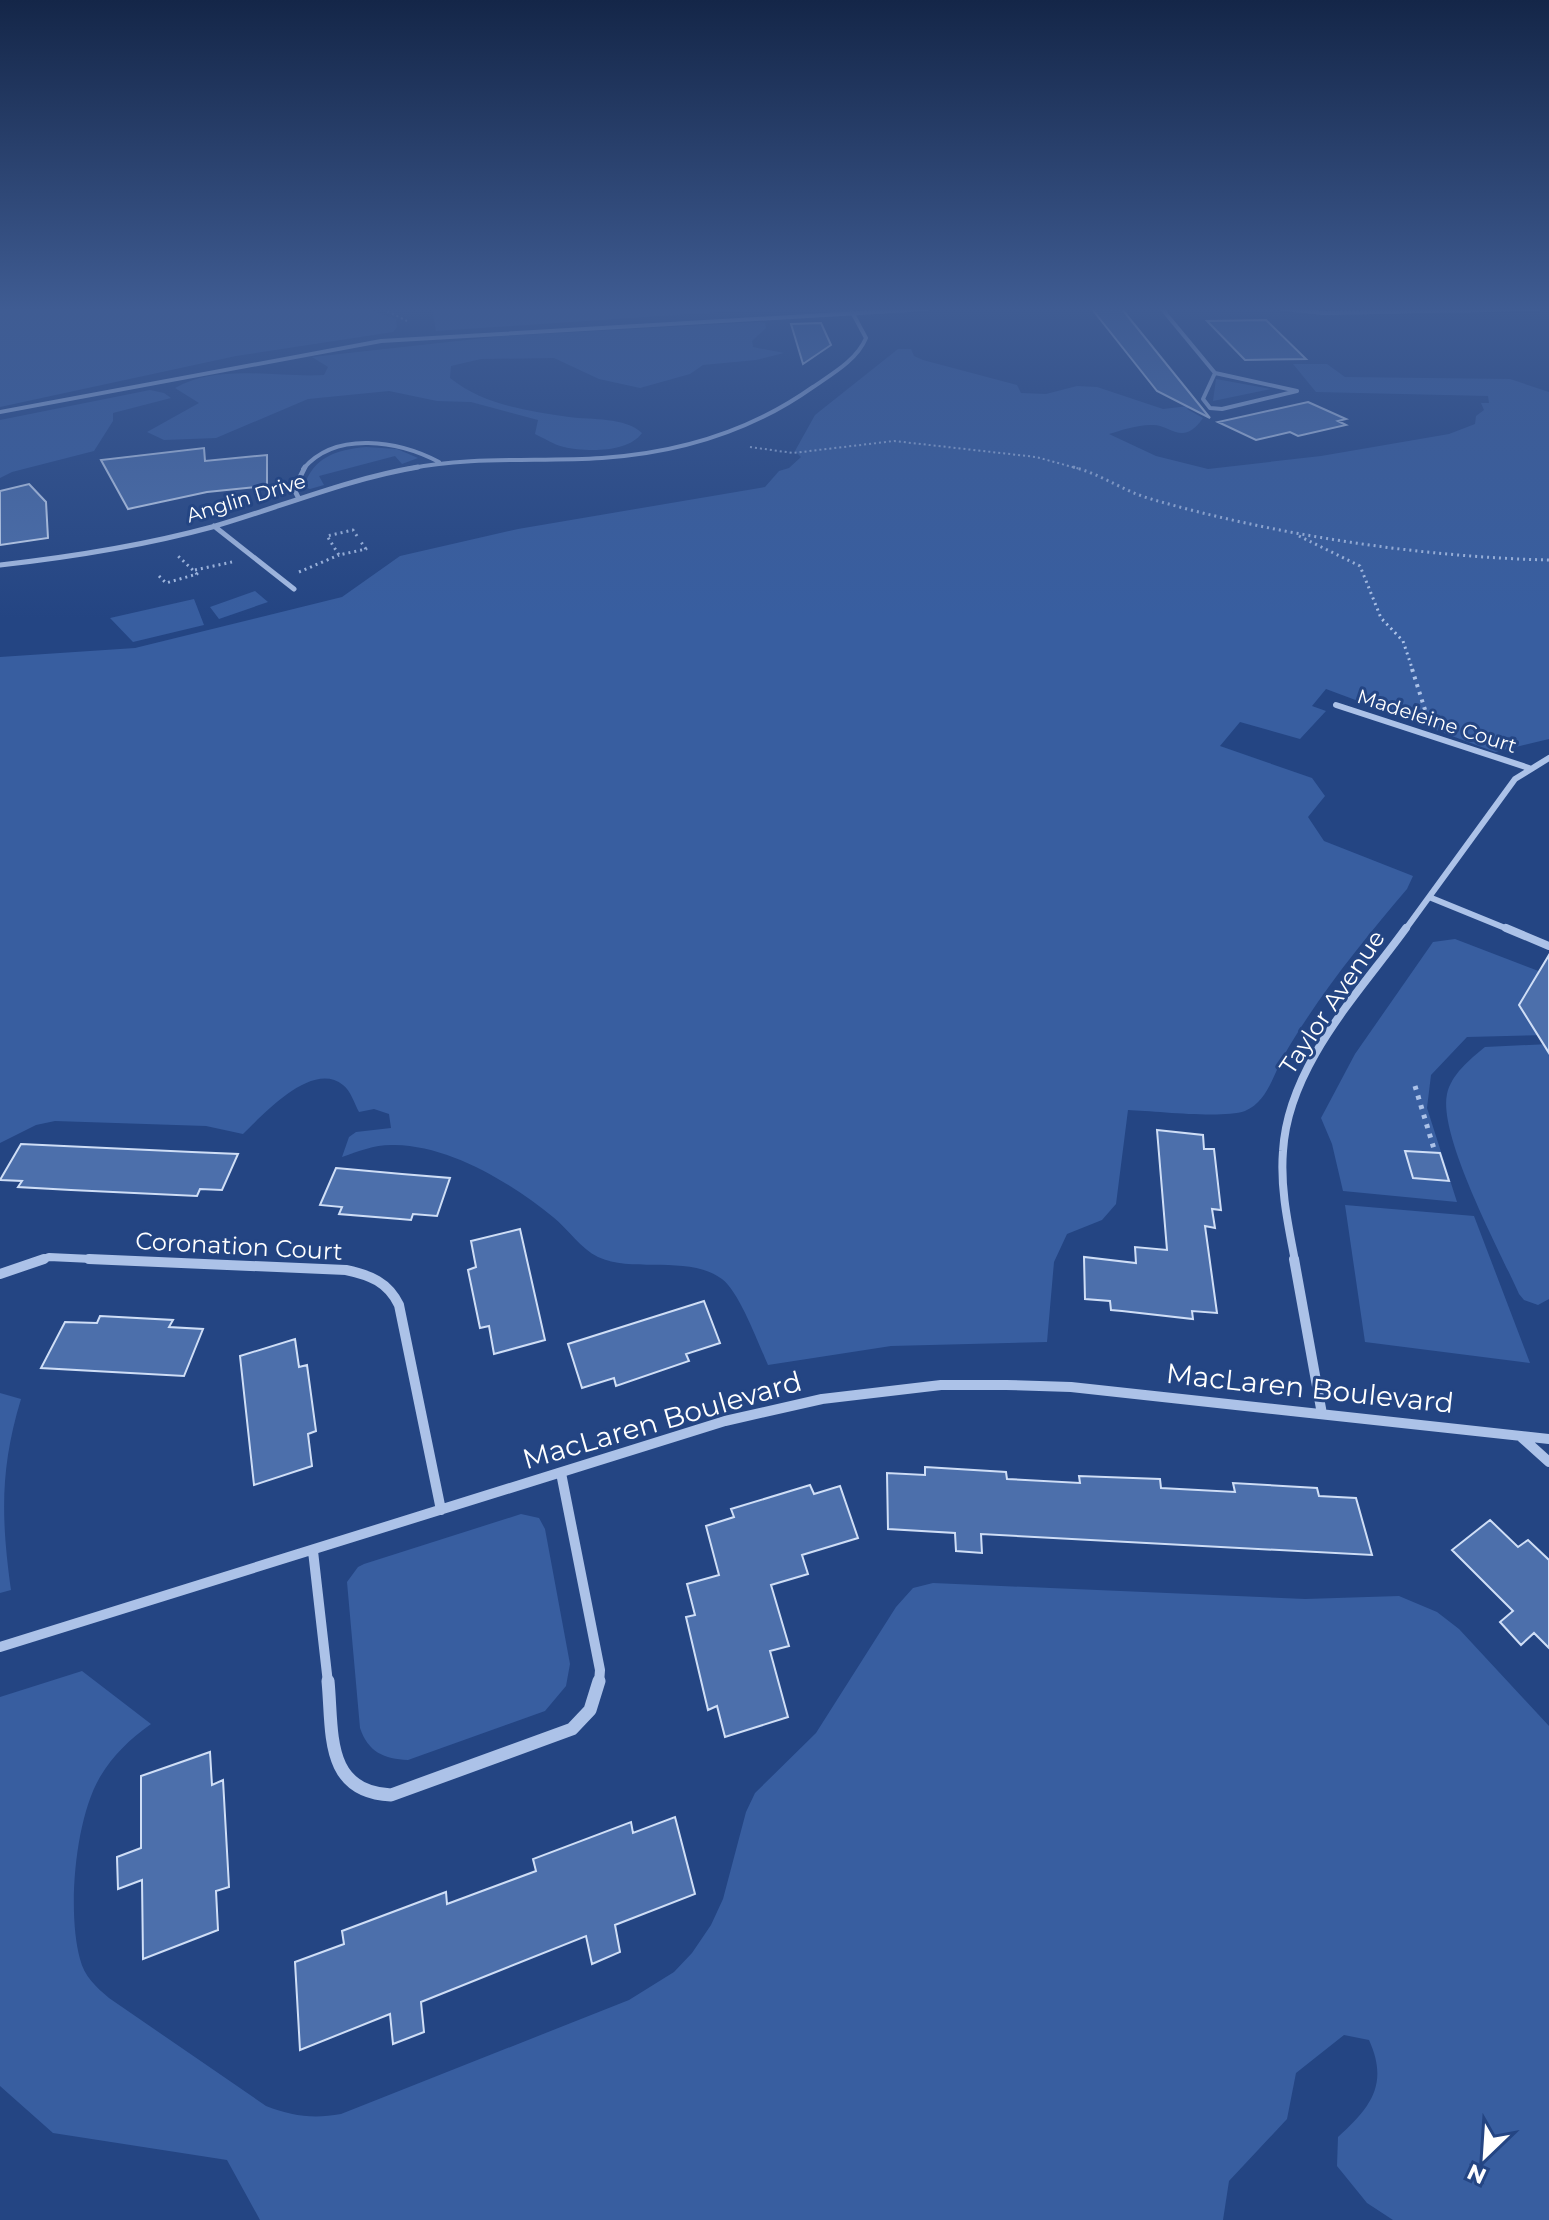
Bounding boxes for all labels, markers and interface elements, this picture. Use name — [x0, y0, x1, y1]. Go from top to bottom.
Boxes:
street label: Anglin Drive — [183, 468, 309, 528]
street label: Madeleine Court — [1354, 684, 1520, 758]
street label: Taylor Avenue — [1273, 924, 1391, 1080]
street label: Coronation Court — [135, 1226, 344, 1266]
street label: MacLaren Boulevard — [1165, 1356, 1455, 1420]
street label: MacLaren Boulevard — [519, 1364, 805, 1476]
north arrow — [1445, 2116, 1525, 2196]
text: N — [1463, 2158, 1491, 2190]

